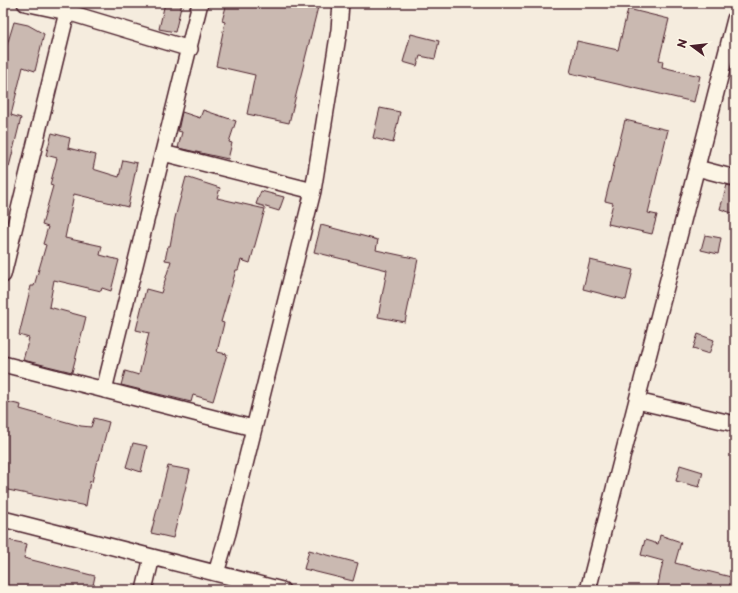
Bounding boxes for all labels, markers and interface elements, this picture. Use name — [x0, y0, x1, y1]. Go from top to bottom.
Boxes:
north arrow — [672, 26, 712, 66]
text: N — [673, 37, 691, 50]

